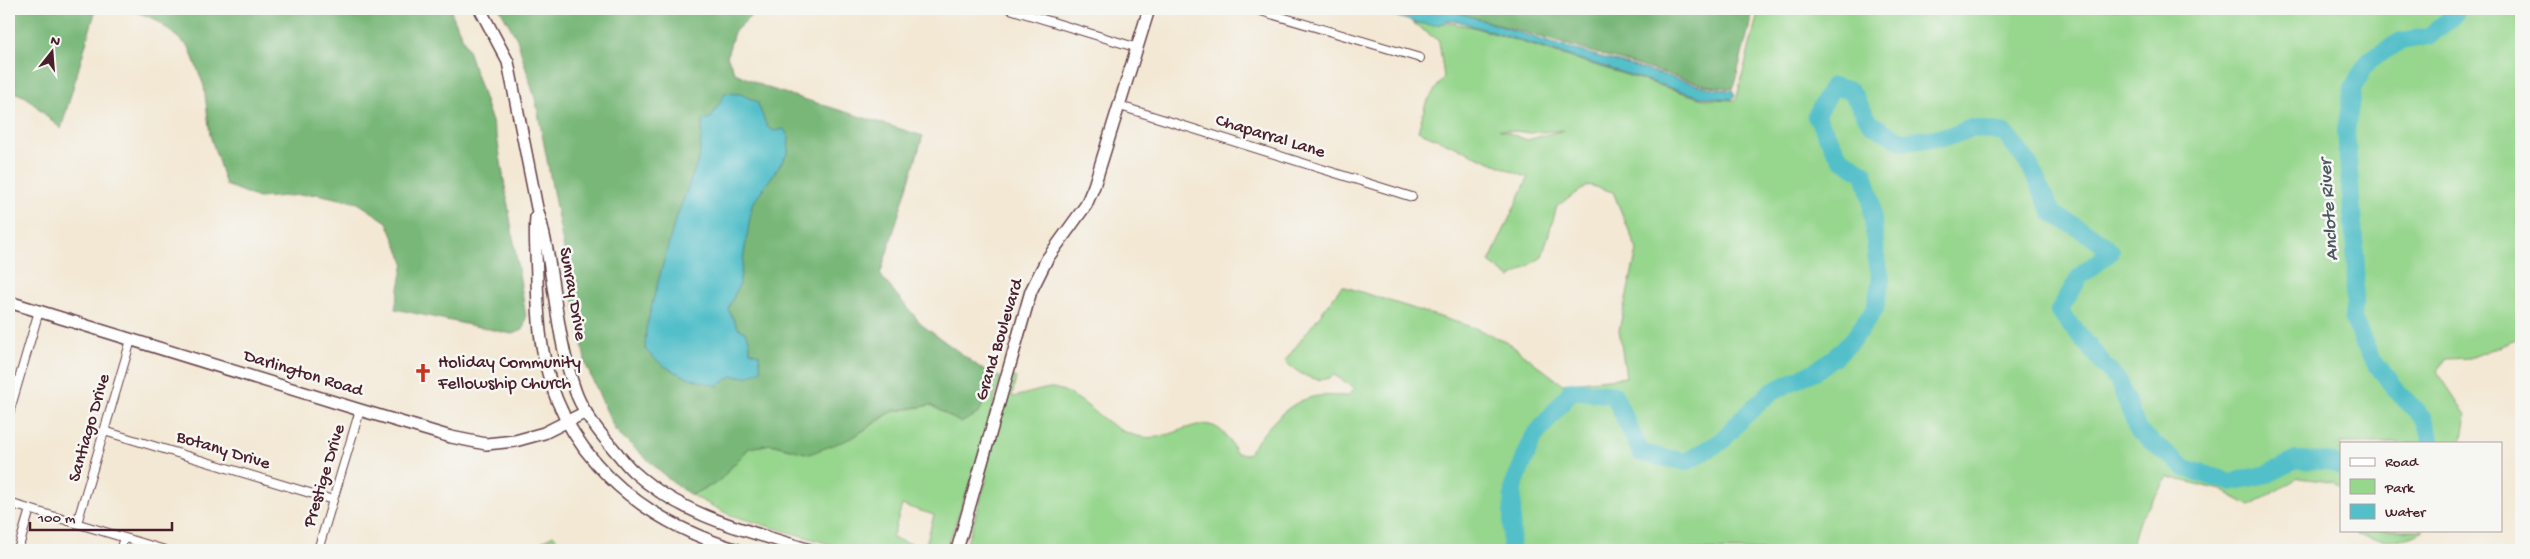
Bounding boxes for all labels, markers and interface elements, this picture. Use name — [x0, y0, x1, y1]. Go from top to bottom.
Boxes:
north arrow — [28, 28, 78, 78]
text: N — [48, 32, 62, 51]
street label: Chaparral Lane — [1213, 110, 1328, 164]
water label: Anclote River — [2315, 154, 2345, 262]
street label: Sunray Drive — [553, 246, 591, 343]
street label: Grand Boulevard — [972, 275, 1029, 403]
street label: Darlington Road — [240, 346, 367, 403]
place label: Holiday Community Fellowship Church — [437, 353, 581, 395]
church icon: Holiday Community Fellowship Church — [412, 362, 434, 384]
street label: Santiago Drive — [65, 371, 116, 484]
street label: Prestige Drive — [299, 421, 351, 531]
street label: Botany Drive — [173, 427, 273, 475]
legend — [2340, 442, 2502, 532]
text: Road — [2385, 454, 2419, 472]
text: Park — [2384, 480, 2415, 498]
scale bar — [30, 499, 172, 531]
text: Water — [2385, 504, 2427, 522]
text: 100 m — [37, 510, 76, 528]

